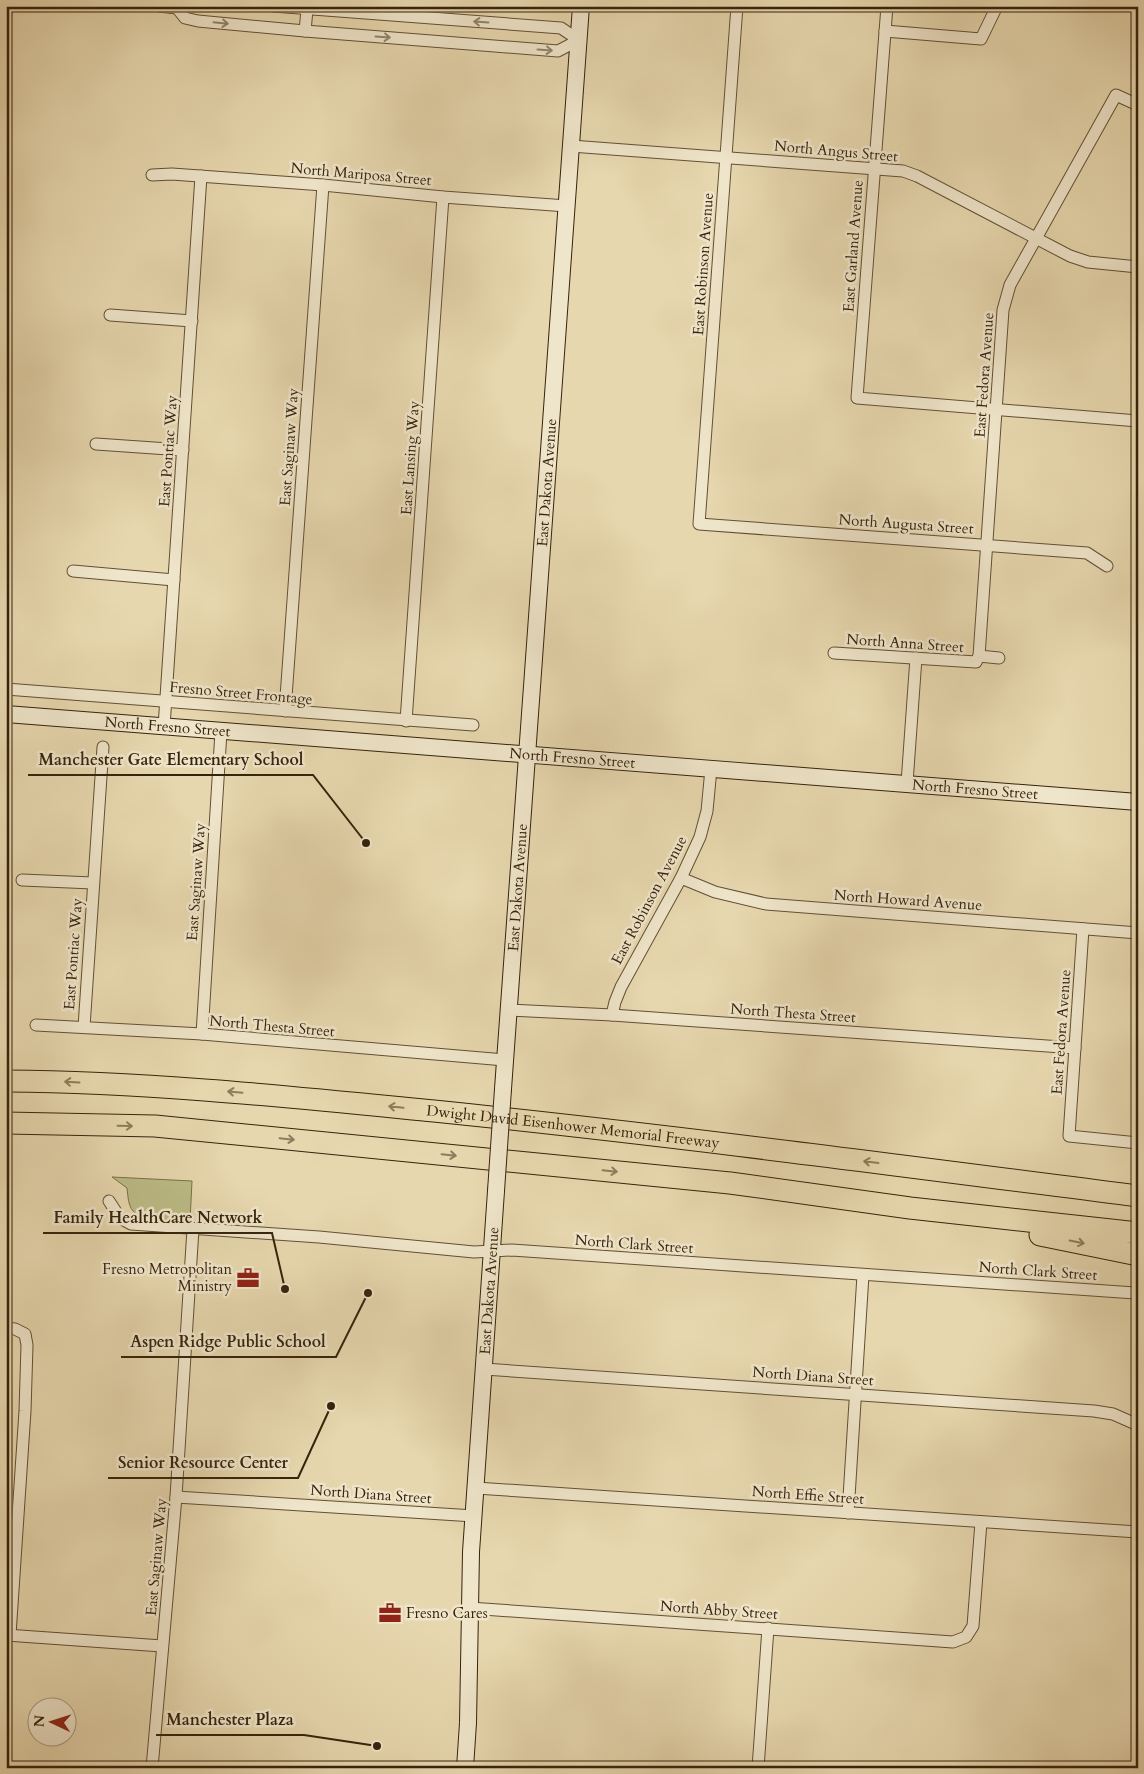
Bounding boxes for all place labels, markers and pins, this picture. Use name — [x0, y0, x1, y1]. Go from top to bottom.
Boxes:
callout: Manchester Gate Elementary School — [28, 744, 313, 775]
callout: Family HealthCare Network — [43, 1202, 272, 1233]
place label: Fresno Metropolitan Ministry — [102, 1259, 232, 1296]
office icon: Fresno Metropolitan Ministry — [235, 1265, 261, 1291]
callout: Aspen Ridge Public School — [121, 1326, 336, 1357]
callout: Senior Resource Center — [108, 1447, 298, 1478]
office icon: Fresno Cares — [377, 1600, 403, 1626]
place label: Fresno Cares — [406, 1603, 488, 1623]
callout: Manchester Plaza — [156, 1704, 304, 1735]

